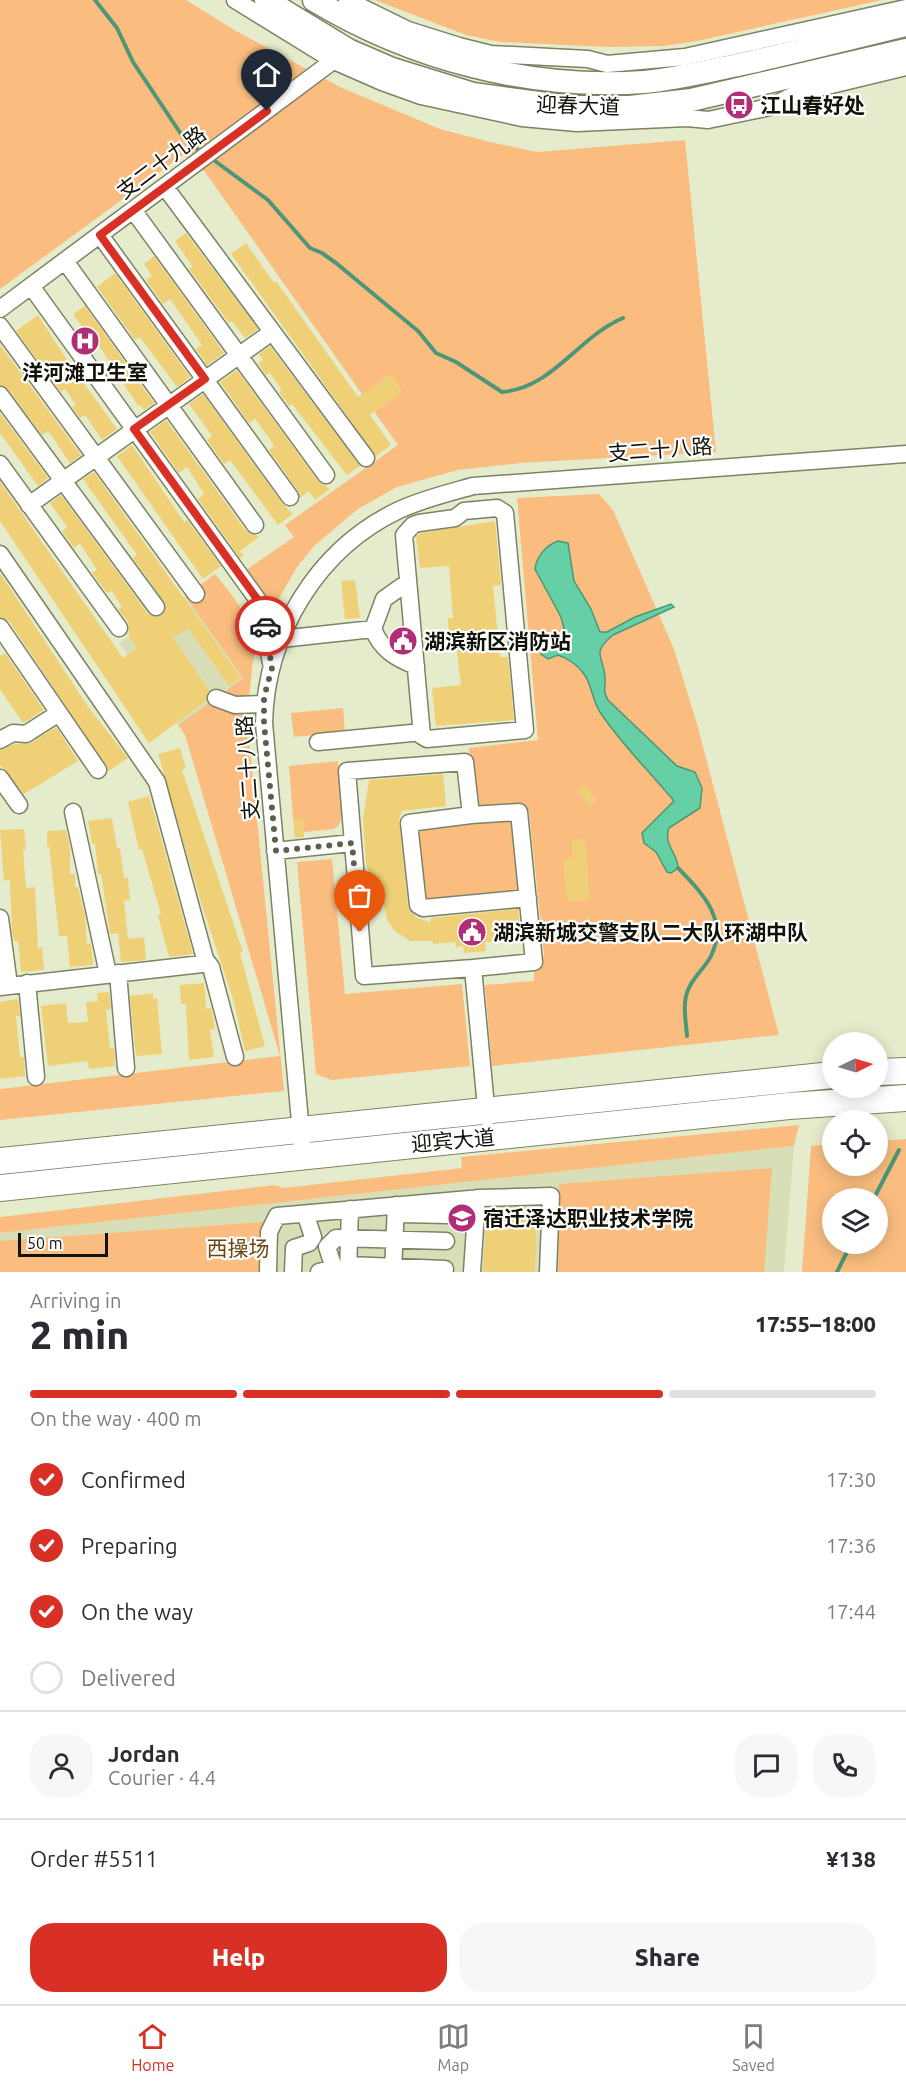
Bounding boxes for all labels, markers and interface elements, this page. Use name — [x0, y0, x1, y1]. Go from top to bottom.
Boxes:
pin — [241, 49, 292, 111]
icon: home — [250, 58, 283, 91]
bus stop icon: 江山春好处 — [723, 89, 755, 121]
street label: 迎春大道 — [536, 92, 620, 118]
place label: 江山春好处 — [760, 93, 865, 117]
street label: 支二十九路 — [112, 121, 210, 203]
hospital icon: 洋河滩卫生室 — [69, 325, 101, 357]
place label: 洋河滩卫生室 — [22, 360, 148, 384]
street label: 支二十八路 — [607, 433, 713, 465]
courier — [235, 596, 295, 656]
icon: car — [249, 610, 282, 643]
public building icon: 湖滨新区消防站 — [387, 625, 419, 657]
place label: 湖滨新区消防站 — [424, 629, 571, 653]
street label: 支二十八路 — [231, 715, 263, 821]
pin — [334, 870, 385, 932]
icon: bag — [343, 879, 376, 912]
public building icon: 湖滨新城交警支队二大队环湖中队 — [456, 916, 488, 948]
place label: 湖滨新城交警支队二大队环湖中队 — [493, 920, 808, 944]
north arrow — [822, 1032, 888, 1098]
map controls — [822, 1032, 888, 1254]
button: locate — [822, 1110, 888, 1176]
street label: 迎宾大道 — [410, 1124, 496, 1156]
button: layers — [822, 1188, 888, 1254]
school or university icon: 宿迁泽达职业技术学院 — [446, 1202, 478, 1234]
place label: 宿迁泽达职业技术学院 — [483, 1206, 693, 1230]
scale bar — [18, 1230, 108, 1258]
text: 50 m — [27, 1234, 63, 1252]
park label: 西操场 — [207, 1236, 270, 1260]
text: Arriving in — [30, 1289, 121, 1312]
text: 17:55–18:00 — [755, 1311, 876, 1336]
text: 2 min — [30, 1313, 129, 1356]
text: On the way · 400 m — [30, 1407, 202, 1430]
icon: check — [30, 1463, 63, 1496]
text: Confirmed — [81, 1467, 186, 1492]
text: 17:30 — [826, 1468, 876, 1491]
icon: check — [30, 1529, 63, 1562]
text: Preparing — [81, 1533, 178, 1558]
text: 17:36 — [826, 1534, 876, 1557]
icon: check — [30, 1595, 63, 1628]
text: On the way — [81, 1599, 193, 1624]
text: 17:44 — [826, 1600, 876, 1623]
text: Delivered — [81, 1665, 176, 1690]
button: person — [30, 1734, 93, 1797]
button: chat — [735, 1734, 798, 1797]
button: phone — [813, 1734, 876, 1797]
text: Jordan — [108, 1741, 180, 1766]
text: Courier · 4.4 — [108, 1766, 216, 1789]
text: Order #5511 — [30, 1846, 158, 1871]
text: ¥138 — [826, 1846, 876, 1871]
button: Help — [30, 1923, 447, 1992]
button: Share — [459, 1923, 876, 1992]
tab: Home — [131, 2020, 174, 2074]
tab: Map — [437, 2020, 470, 2074]
tab: Saved — [732, 2020, 775, 2074]

